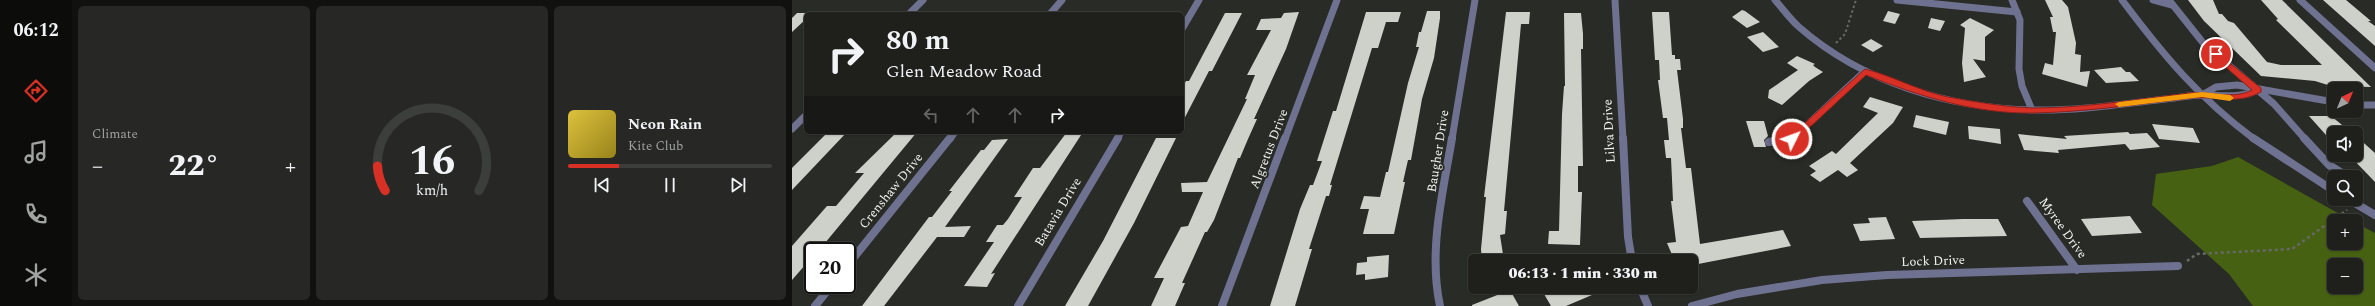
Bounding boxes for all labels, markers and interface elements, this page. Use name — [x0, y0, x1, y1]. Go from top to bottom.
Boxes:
text: 06:12 — [13, 17, 59, 44]
text: 80 m — [886, 19, 950, 62]
icon: right — [820, 28, 872, 80]
pin — [2199, 37, 2233, 71]
icon: arrive — [2205, 43, 2227, 65]
text: Glen Meadow Road — [886, 58, 1042, 85]
icon: directions — [22, 77, 50, 105]
north arrow — [2327, 82, 2363, 118]
map controls — [2327, 82, 2363, 294]
street label: Lilva Drive — [1597, 99, 1621, 163]
icon: left — [920, 104, 942, 126]
icon: ahead — [962, 104, 984, 126]
icon: ahead — [1004, 104, 1026, 126]
icon: right — [1046, 104, 1068, 126]
street label: Algretus Drive — [1245, 106, 1293, 192]
street label: Baugher Drive — [1422, 108, 1454, 194]
text: Neon Rain — [628, 113, 702, 136]
position arrow — [1771, 118, 1813, 160]
text: Climate — [92, 124, 138, 144]
button: sound — [2327, 126, 2363, 162]
text: 16 — [409, 130, 455, 193]
text: Kite Club — [628, 136, 683, 156]
icon: music — [22, 138, 50, 166]
text: 22° — [169, 143, 220, 189]
street label: Crenshaw Drive — [854, 149, 928, 233]
text: − — [92, 150, 103, 183]
text: + — [285, 150, 296, 183]
button: search — [2327, 170, 2363, 206]
icon: previous — [591, 174, 613, 196]
icon: pause — [659, 174, 681, 196]
icon: next — [727, 174, 749, 196]
street label: Batavia Drive — [1029, 174, 1087, 250]
text: km/h — [416, 180, 448, 202]
street label: Myree Drive — [2034, 193, 2092, 263]
icon: phone — [22, 200, 50, 228]
button: + — [2327, 214, 2363, 250]
speed limit sign: 20 — [804, 242, 856, 294]
street label: Lock Drive — [1901, 250, 1965, 272]
button: − — [2327, 258, 2363, 294]
icon: climate — [22, 261, 50, 289]
text: 06:13 · 1 min · 330 m — [1509, 262, 1657, 285]

